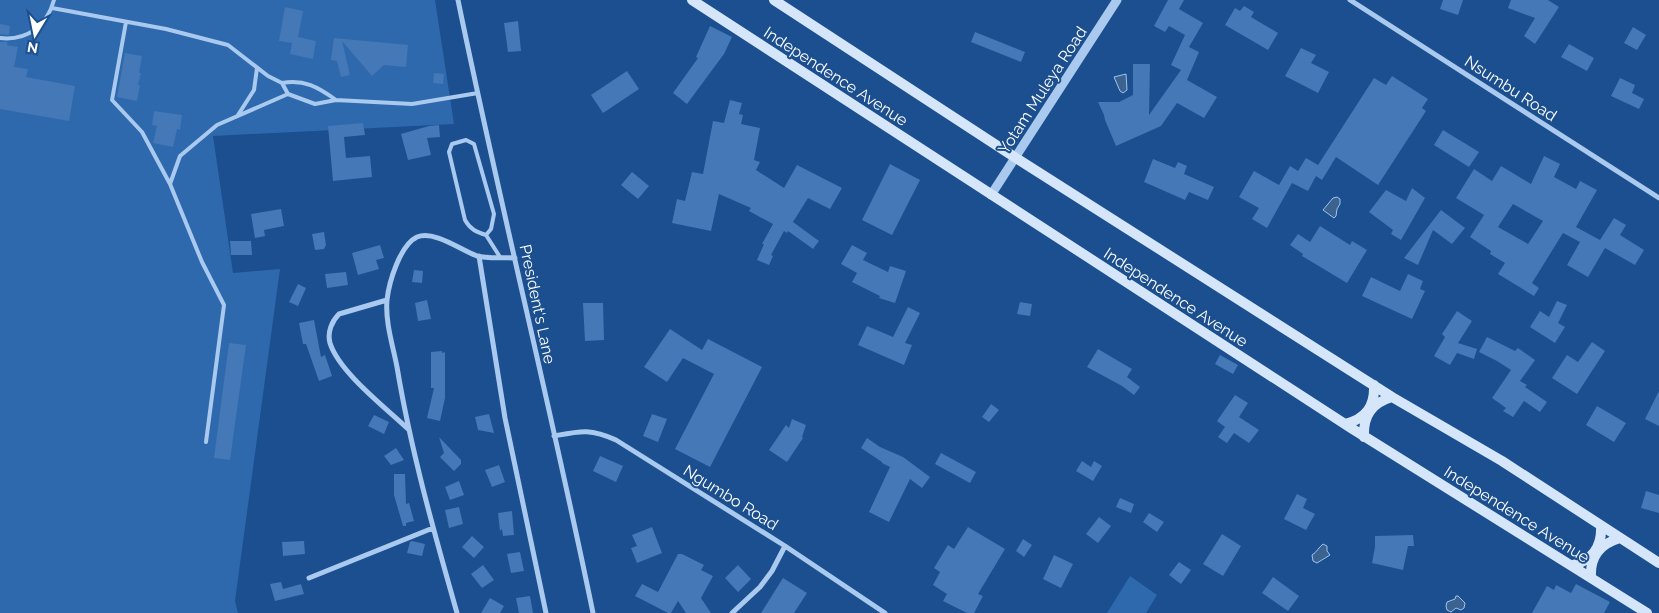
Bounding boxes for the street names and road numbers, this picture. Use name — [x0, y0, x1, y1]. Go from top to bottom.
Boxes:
street label: Independence Avenue — [760, 23, 911, 130]
street label: Yotam Muleya Road — [994, 23, 1091, 157]
street label: Nsumbu Road — [1461, 52, 1560, 125]
street label: President's Lane — [516, 243, 559, 365]
street label: Independence Avenue — [1100, 244, 1251, 351]
street label: Ngumbo Road — [680, 461, 782, 534]
street label: Independence Avenue — [1441, 462, 1593, 567]

